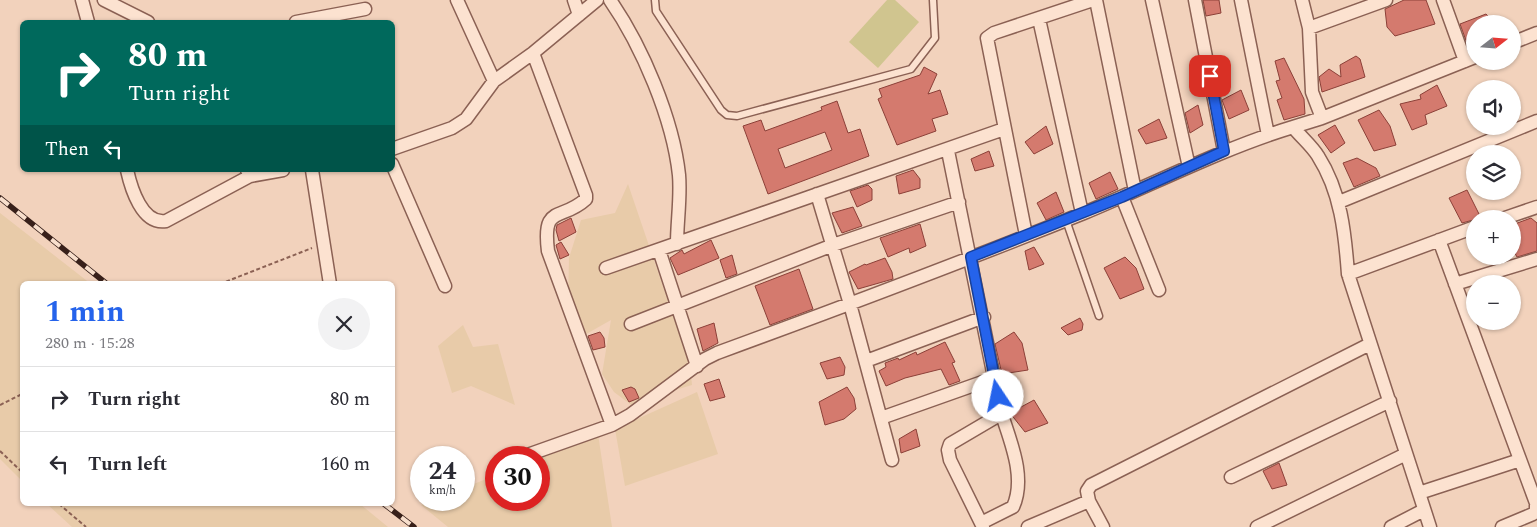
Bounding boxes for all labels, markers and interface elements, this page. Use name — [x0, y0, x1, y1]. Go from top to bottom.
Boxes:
north arrow — [1466, 15, 1521, 70]
map controls — [1466, 15, 1521, 330]
text: 80 m — [128, 29, 208, 82]
icon: right — [45, 40, 110, 105]
pin — [1189, 55, 1231, 97]
icon: arrive — [1196, 62, 1224, 90]
text: Turn right — [128, 77, 230, 110]
button: sound — [1466, 80, 1521, 135]
text: Then — [45, 135, 89, 164]
icon: left — [99, 135, 127, 163]
button: layers — [1466, 145, 1521, 200]
button: + — [1466, 210, 1521, 265]
button: − — [1466, 275, 1521, 330]
text: 1 min — [45, 289, 125, 335]
button: close — [318, 298, 370, 350]
text: 280 m · 15:28 — [45, 331, 135, 355]
position arrow — [971, 369, 1023, 421]
icon: right — [45, 385, 73, 413]
text: Turn right — [88, 385, 181, 414]
text: 80 m — [330, 385, 370, 414]
speed limit sign: 30 — [485, 446, 550, 511]
icon: left — [45, 450, 73, 478]
text: Turn left — [88, 450, 167, 479]
text: 160 m — [320, 450, 370, 479]
text: 24 — [428, 453, 457, 491]
text: km/h — [429, 481, 456, 500]

